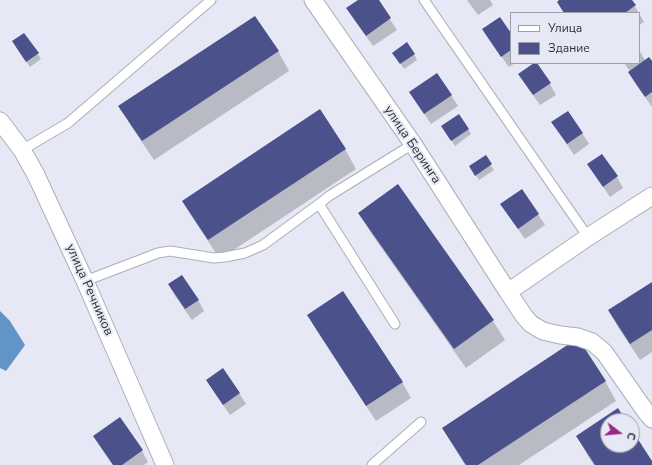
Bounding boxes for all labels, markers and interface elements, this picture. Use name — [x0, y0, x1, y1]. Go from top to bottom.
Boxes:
legend — [510, 12, 640, 64]
text: Улица — [548, 20, 582, 36]
text: Здание — [548, 40, 590, 56]
street label: улица Беринга — [380, 103, 444, 187]
street label: улица Речников — [62, 242, 116, 338]
north arrow — [600, 413, 640, 453]
text: С — [623, 430, 639, 442]

